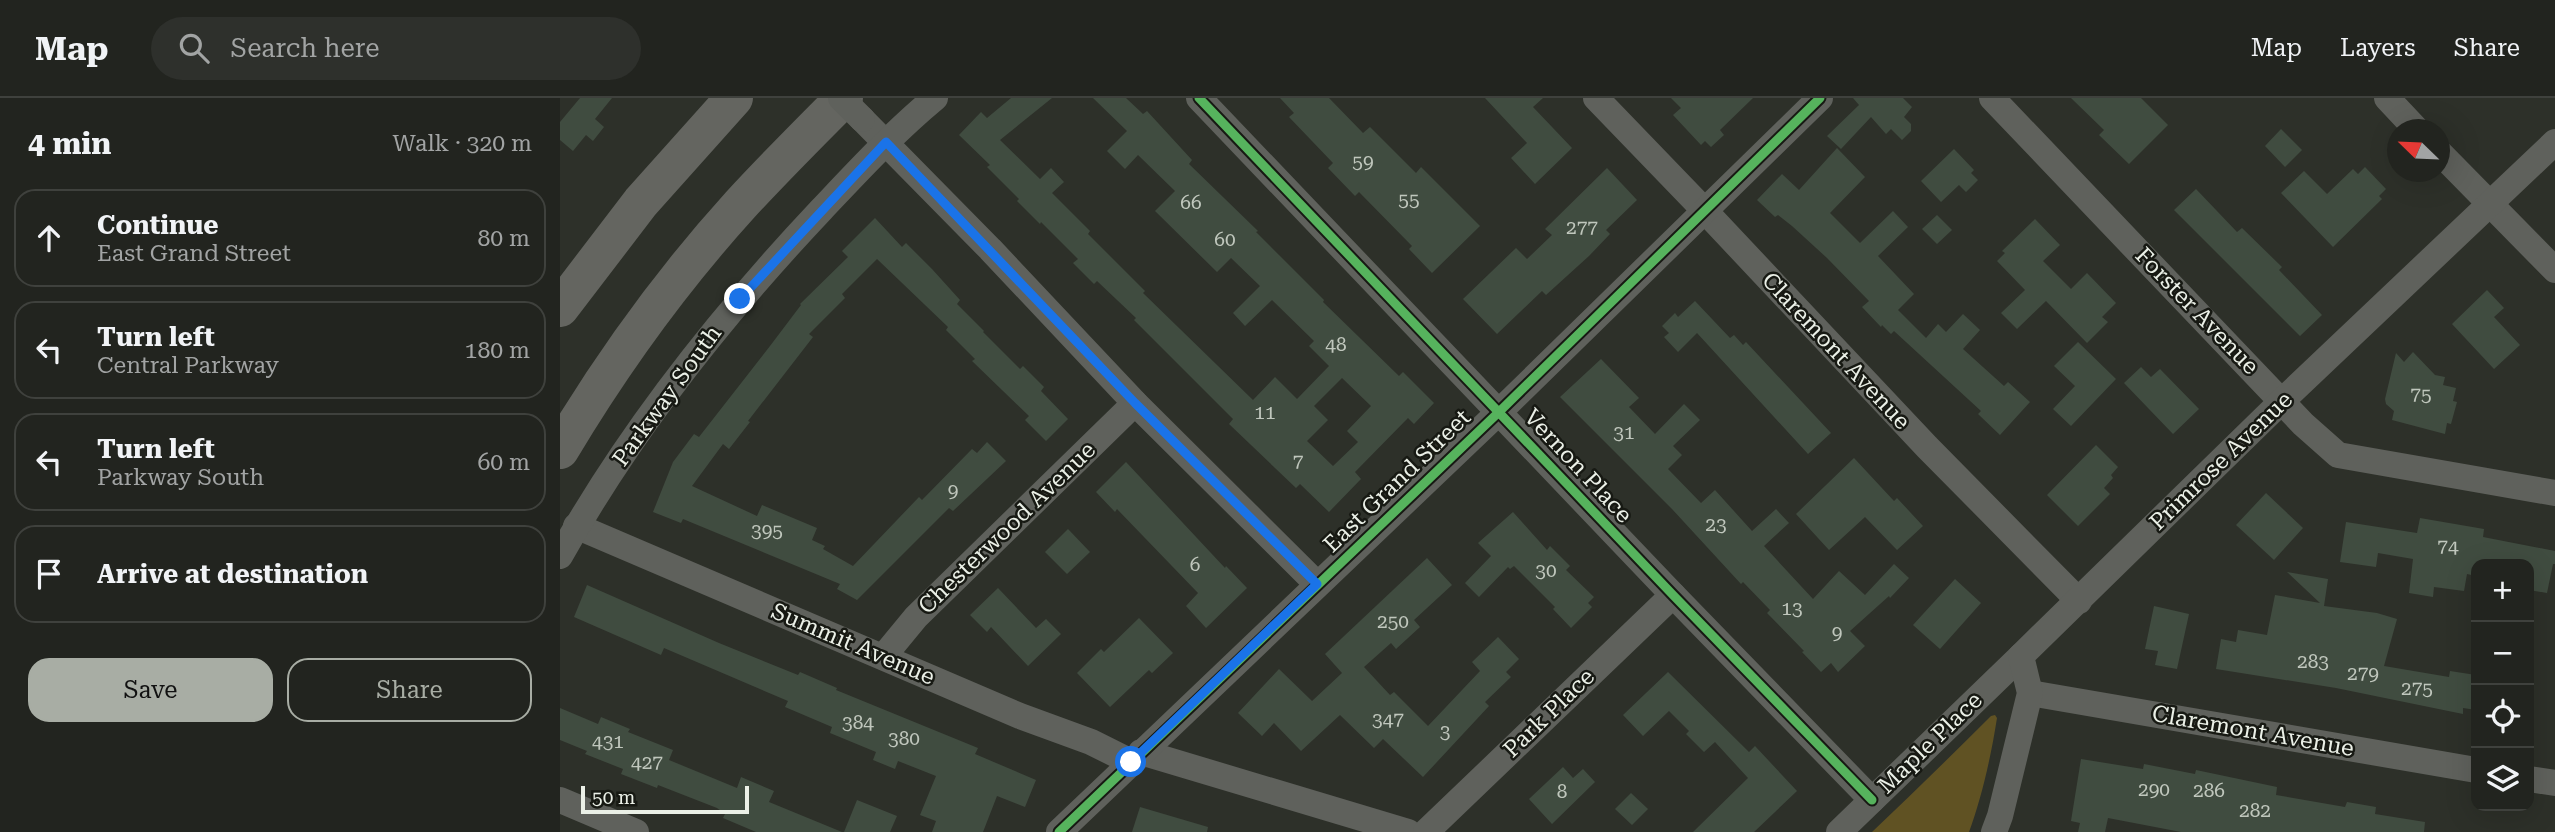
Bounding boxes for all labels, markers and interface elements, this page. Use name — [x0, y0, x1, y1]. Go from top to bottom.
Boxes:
search box — [151, 17, 641, 80]
text: Map — [35, 29, 109, 68]
icon: search — [175, 29, 213, 67]
text: Search here — [231, 33, 380, 63]
text: Map — [2251, 34, 2302, 62]
text: Layers — [2340, 34, 2416, 62]
text: Share — [2454, 34, 2520, 62]
north arrow — [2387, 119, 2450, 182]
text: 4 min — [28, 126, 111, 161]
text: Walk · 320 m — [393, 130, 532, 157]
house number: 59 — [1352, 150, 1374, 173]
house number: 55 — [1398, 188, 1420, 211]
house number: 66 — [1180, 191, 1202, 214]
text: Continue — [97, 210, 219, 240]
house number: 277 — [1566, 216, 1598, 239]
icon: ahead — [30, 219, 68, 257]
text: 80 m — [477, 225, 530, 252]
house number: 60 — [1214, 228, 1236, 251]
text: East Grand Street — [97, 240, 291, 267]
street label: Forster Avenue — [2130, 242, 2264, 380]
street label: Claremont Avenue — [1756, 267, 1916, 435]
route end — [724, 283, 755, 314]
street label: Parkway South — [607, 320, 727, 471]
text: Turn left — [97, 322, 215, 352]
icon: left — [30, 331, 68, 369]
house number: 48 — [1325, 333, 1347, 356]
text: 180 m — [465, 337, 530, 364]
text: Central Parkway — [97, 352, 279, 379]
house number: 75 — [2410, 383, 2432, 406]
street label: Primrose Avenue — [2144, 386, 2298, 536]
house number: 11 — [1254, 401, 1276, 424]
street label: Vernon Place — [1518, 403, 1638, 529]
street label: East Grand Street — [1318, 404, 1476, 558]
house number: 31 — [1613, 421, 1635, 444]
text: Turn left — [97, 434, 215, 464]
street label: Chesterwood Avenue — [913, 436, 1101, 620]
icon: left — [30, 443, 68, 481]
text: 60 m — [477, 449, 530, 476]
house number: 7 — [1293, 450, 1304, 473]
text: Parkway South — [97, 464, 264, 491]
house number: 9 — [948, 479, 958, 502]
house number: 23 — [1705, 513, 1727, 536]
house number: 395 — [751, 519, 783, 542]
house number: 74 — [2437, 535, 2459, 558]
house number: 6 — [1190, 553, 1200, 576]
icon: arrive — [30, 555, 68, 593]
text: Arrive at destination — [97, 559, 368, 589]
house number: 30 — [1535, 559, 1557, 582]
map controls — [2471, 559, 2534, 811]
button: + — [2471, 559, 2534, 622]
street label: Summit Avenue — [767, 597, 939, 691]
house number: 13 — [1781, 597, 1803, 620]
house number: 250 — [1377, 610, 1409, 633]
house number: 9 — [1832, 621, 1842, 644]
button: − — [2471, 622, 2534, 685]
house number: 283 — [2297, 650, 2329, 673]
button: Save — [28, 658, 273, 722]
button: Share — [287, 658, 532, 722]
house number: 279 — [2347, 662, 2379, 685]
street label: Park Place — [1498, 663, 1600, 763]
house number: 275 — [2401, 677, 2433, 700]
button: locate — [2471, 685, 2534, 748]
street label: Maple Place — [1872, 687, 1988, 799]
street label: Claremont Avenue — [2150, 700, 2356, 762]
house number: 347 — [1372, 708, 1404, 731]
house number: 384 — [842, 711, 874, 734]
house number: 3 — [1440, 720, 1450, 743]
house number: 380 — [888, 727, 920, 750]
house number: 431 — [592, 730, 624, 753]
route start — [1115, 746, 1146, 777]
button: layers — [2471, 748, 2534, 811]
house number: 427 — [631, 751, 663, 774]
house number: 290 — [2138, 778, 2170, 801]
house number: 286 — [2193, 779, 2225, 802]
house number: 8 — [1557, 780, 1567, 803]
scale bar — [581, 783, 749, 815]
text: 50 m — [592, 786, 635, 809]
house number: 282 — [2239, 799, 2271, 822]

